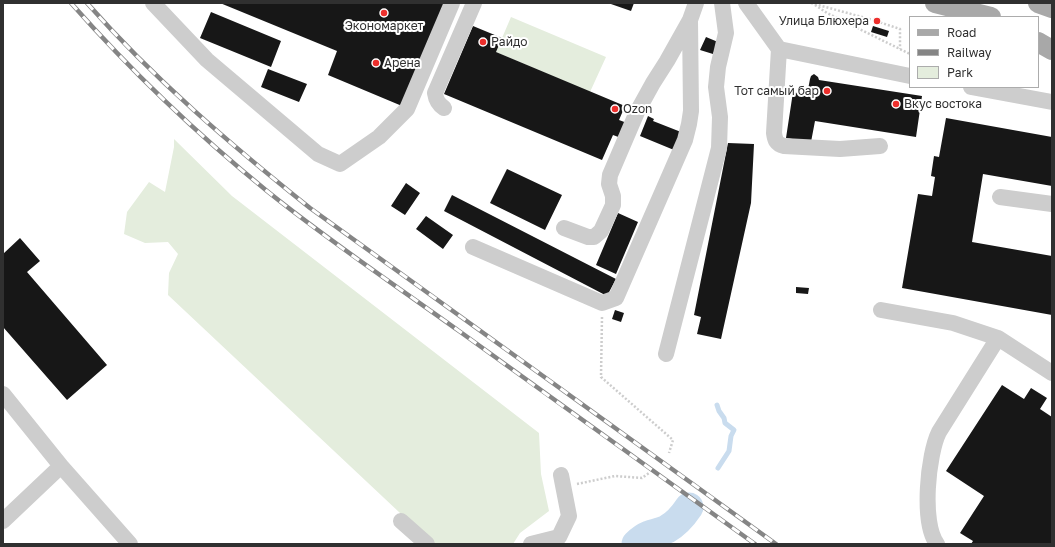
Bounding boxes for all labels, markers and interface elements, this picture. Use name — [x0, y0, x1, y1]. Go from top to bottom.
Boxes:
marker: Экономаркет — [379, 8, 389, 18]
place label: Улица Блюхера — [779, 14, 869, 28]
marker: Улица Блюхера — [872, 16, 882, 26]
legend — [909, 16, 1039, 88]
place label: Экономаркет — [345, 19, 423, 33]
text: Road — [947, 25, 976, 40]
place label: Райдо — [491, 35, 527, 49]
marker: Райдо — [478, 37, 488, 47]
text: Railway — [947, 45, 992, 60]
place label: Арена — [384, 56, 420, 70]
marker: Арена — [371, 58, 381, 68]
text: Park — [947, 65, 973, 80]
place label: Тот самый бар — [734, 84, 819, 98]
marker: Тот самый бар — [822, 86, 832, 96]
place label: Вкус востока — [904, 97, 982, 111]
marker: Вкус востока — [891, 99, 901, 109]
place label: Ozon — [623, 102, 652, 116]
marker: Ozon — [610, 104, 620, 114]

